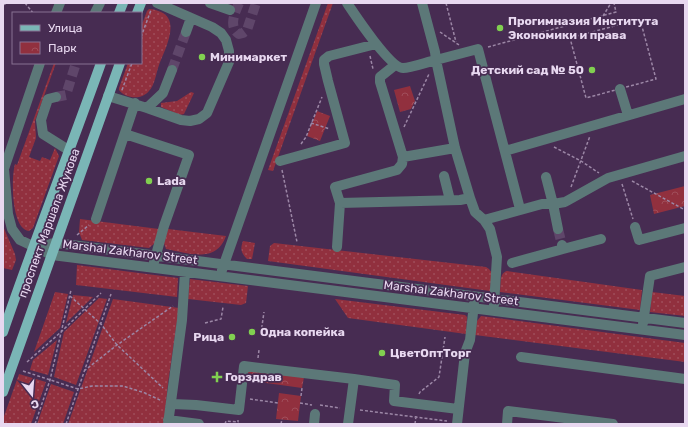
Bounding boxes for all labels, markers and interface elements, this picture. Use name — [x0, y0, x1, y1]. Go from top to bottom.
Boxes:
legend — [12, 12, 142, 64]
place label: Прогимназия Института Экономики и права — [508, 14, 658, 42]
text: Улица — [48, 21, 82, 35]
marker: Прогимназия Института Экономики и права — [495, 23, 505, 33]
text: Парк — [48, 41, 77, 55]
place label: Минимаркет — [210, 50, 287, 64]
marker: Минимаркет — [197, 52, 207, 62]
place label: Детский сад № 50 — [471, 63, 584, 77]
marker: Детский сад № 50 — [587, 65, 597, 75]
street label: проспект Маршала Жукова — [15, 146, 83, 300]
place label: Lada — [157, 174, 186, 188]
marker: Lada — [144, 176, 154, 186]
street label: Marshal Zakharov Street — [62, 237, 198, 267]
street label: Marshal Zakharov Street — [383, 278, 519, 308]
place label: Одна копейка — [260, 325, 345, 339]
marker: Одна копейка — [247, 327, 257, 337]
place label: Рица — [193, 330, 224, 344]
marker: Рица — [227, 332, 237, 342]
place label: ЦветОптТорг — [390, 346, 471, 360]
marker: ЦветОптТорг — [377, 348, 387, 358]
place label: Горздрав — [225, 370, 282, 384]
marker: Горздрав — [212, 372, 222, 382]
north arrow — [12, 375, 52, 415]
text: С — [29, 397, 40, 412]

